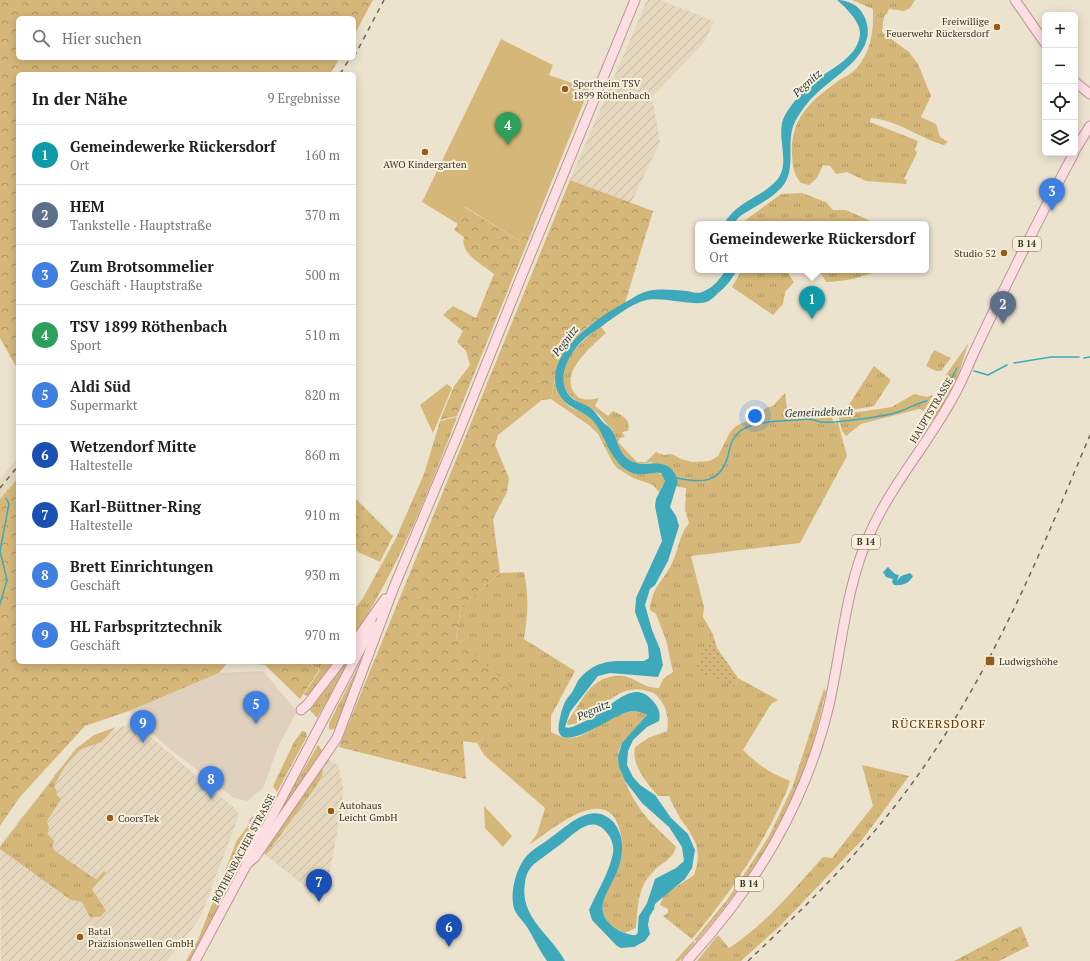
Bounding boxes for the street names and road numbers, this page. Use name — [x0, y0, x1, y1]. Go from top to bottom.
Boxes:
road number: B 14 — [1013, 237, 1041, 251]
street label: HAUPTSTRASSE — [907, 375, 956, 445]
road number: B 14 — [852, 535, 880, 549]
street label: RÖTHENBACHER STRASSE — [209, 791, 278, 905]
road number: B 14 — [735, 877, 763, 891]

